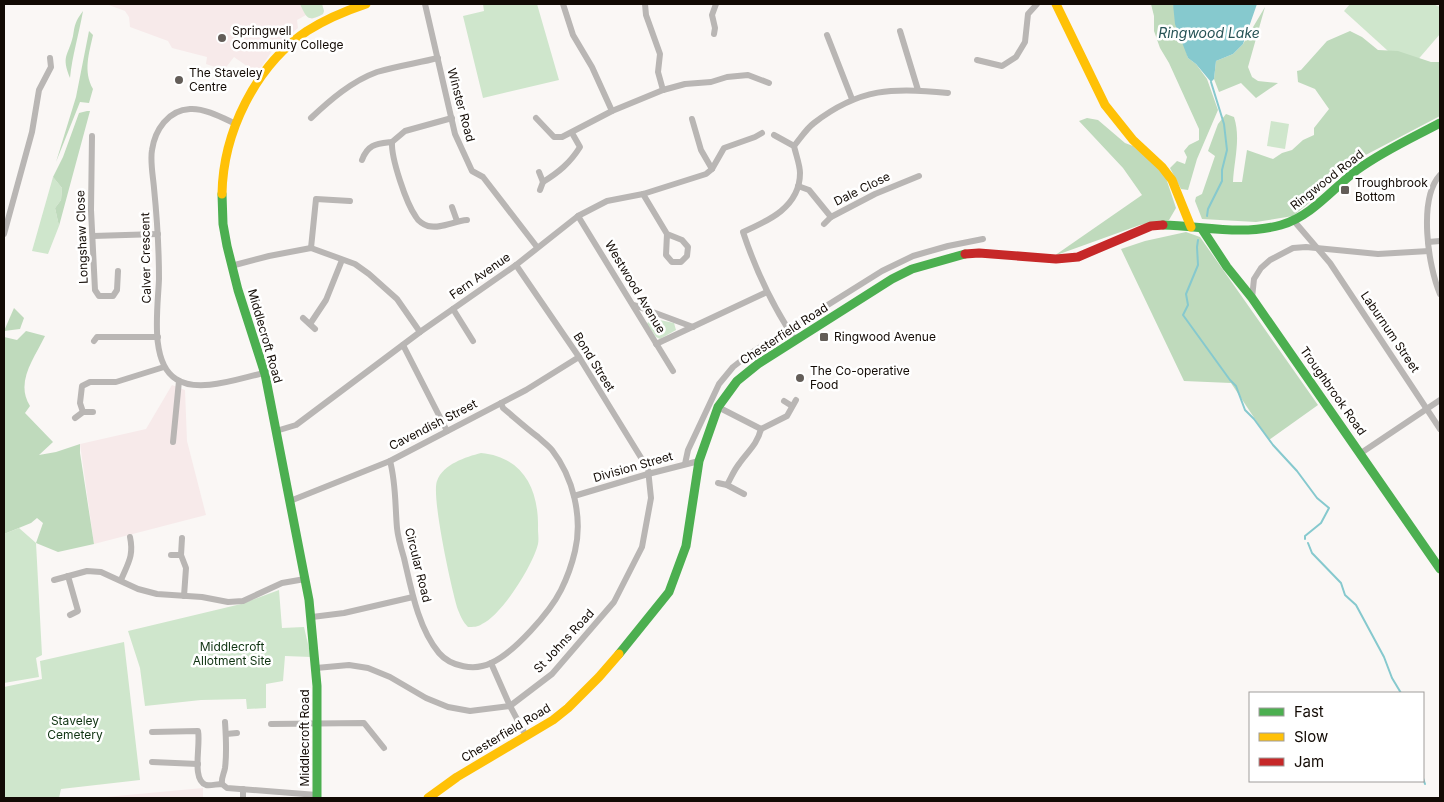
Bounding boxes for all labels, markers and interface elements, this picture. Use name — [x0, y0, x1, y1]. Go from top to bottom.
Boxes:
place label: Springwell Community College — [232, 23, 343, 52]
water label: Ringwood Lake — [1158, 24, 1260, 41]
marker: Springwell Community College — [216, 32, 228, 44]
place label: The Staveley Centre — [189, 65, 263, 94]
street label: Winster Road — [444, 66, 479, 143]
marker: The Staveley Centre — [173, 74, 185, 86]
street label: Ringwood Road — [1287, 146, 1366, 213]
street label: Dale Close — [831, 168, 892, 209]
place label: Troughbrook Bottom — [1355, 175, 1428, 204]
marker: Troughbrook Bottom — [1339, 184, 1351, 196]
street label: Longshaw Close — [72, 190, 91, 284]
street label: Calver Crescent — [137, 212, 154, 304]
street label: Westwood Avenue — [602, 238, 669, 336]
street label: Fern Avenue — [446, 249, 513, 302]
street label: Middlecroft Road — [245, 287, 286, 385]
street label: Laburnum Street — [1358, 288, 1423, 375]
street label: Chesterfield Road — [737, 300, 830, 368]
street label: Bond Street — [570, 329, 618, 394]
place label: Ringwood Avenue — [834, 329, 936, 344]
marker: Ringwood Avenue — [818, 331, 830, 343]
street label: Troughbrook Road — [1297, 343, 1370, 438]
place label: The Co-operative Food — [810, 363, 910, 392]
marker: The Co-operative Food — [794, 372, 806, 384]
street label: Cavendish Street — [386, 396, 479, 453]
street label: Division Street — [591, 448, 674, 485]
street label: Circular Road — [402, 526, 435, 604]
street label: St Johns Road — [530, 606, 597, 676]
park label: Middlecroft Allotment Site — [193, 639, 271, 668]
street label: Middlecroft Road — [297, 690, 312, 787]
legend — [1249, 692, 1424, 782]
street label: Chesterfield Road — [458, 700, 553, 765]
text: Fast — [1294, 702, 1324, 721]
park label: Staveley Cemetery — [47, 713, 103, 742]
text: Slow — [1294, 727, 1328, 746]
text: Jam — [1294, 752, 1324, 771]

